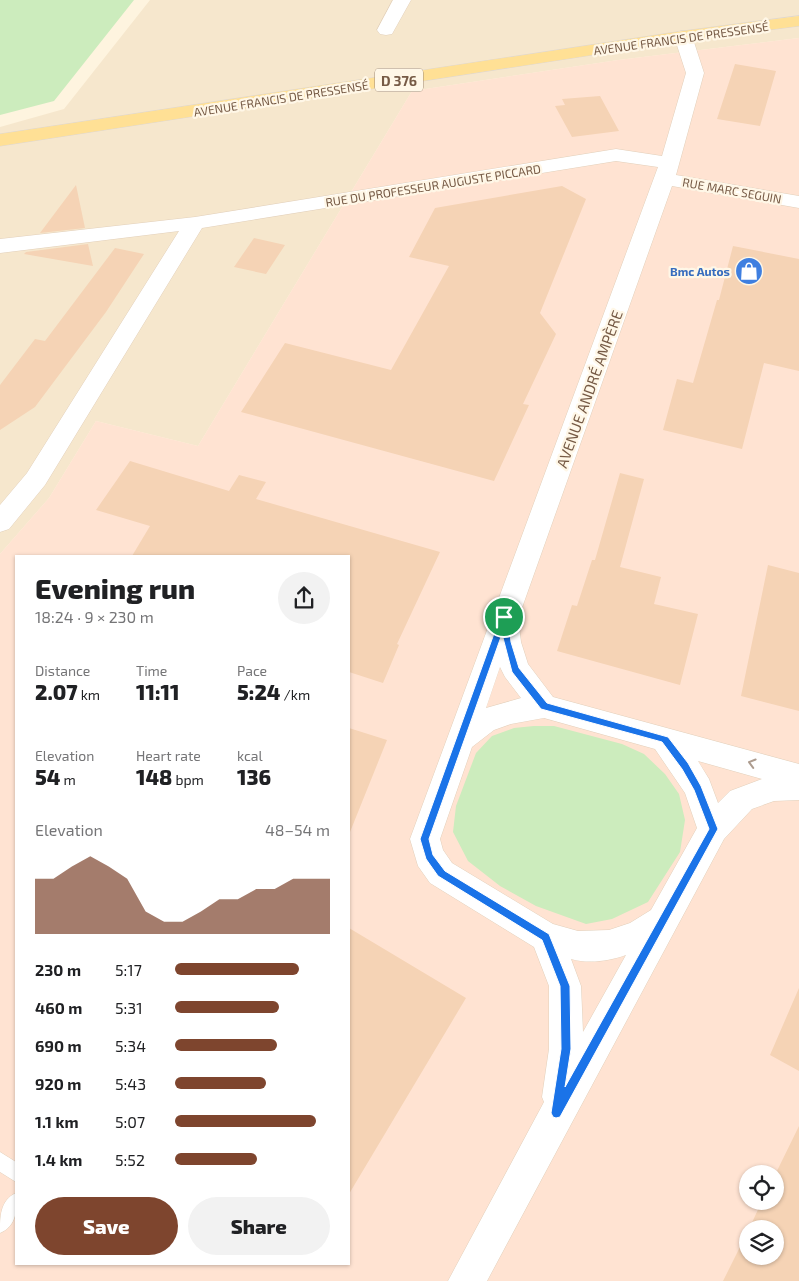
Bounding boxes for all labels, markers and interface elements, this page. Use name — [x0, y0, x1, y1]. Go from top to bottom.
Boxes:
street label: AVENUE FRANCIS DE PRESSENSÉ — [592, 19, 770, 57]
road number: D 376 — [375, 68, 423, 92]
street label: AVENUE FRANCIS DE PRESSENSÉ — [193, 77, 370, 119]
street label: RUE DU PROFESSEUR AUGUSTE PICCARD — [324, 161, 542, 209]
street label: RUE MARC SEGUIN — [681, 174, 783, 206]
shop icon: Bmc Autos — [734, 256, 764, 286]
place label: Bmc Autos — [670, 264, 730, 278]
street label: AVENUE ANDRÉ AMPÈRE — [552, 308, 626, 470]
text: Evening run — [35, 571, 195, 605]
button: share — [278, 572, 330, 624]
pin — [483, 596, 525, 638]
icon: arrive — [490, 603, 518, 631]
text: 18:24 · 9 × 230 m — [35, 607, 154, 626]
text: Distance — [35, 662, 90, 679]
text: Time — [136, 662, 167, 679]
text: Pace — [237, 662, 267, 679]
text: 2.07 — [35, 679, 78, 704]
text: 11:11 — [136, 679, 180, 704]
text: 5:24 — [237, 679, 280, 704]
text: km — [78, 686, 100, 703]
text: /km — [280, 686, 310, 703]
text: Elevation — [35, 747, 94, 764]
text: Heart rate — [136, 747, 201, 764]
text: kcal — [237, 747, 263, 764]
one-way arrow — [748, 759, 757, 769]
text: 54 — [35, 764, 60, 789]
text: 148 — [136, 764, 172, 789]
text: 136 — [237, 764, 271, 789]
text: m — [60, 771, 76, 788]
text: bpm — [172, 771, 204, 788]
text: Elevation — [35, 820, 103, 839]
text: 48–54 m — [265, 820, 330, 839]
text: 230 m — [35, 960, 81, 979]
text: 5:17 — [115, 960, 142, 979]
text: 460 m — [35, 998, 82, 1017]
text: 5:31 — [115, 998, 143, 1017]
text: 690 m — [35, 1036, 82, 1055]
text: 5:34 — [115, 1036, 146, 1055]
text: 920 m — [35, 1074, 81, 1093]
text: 5:43 — [115, 1074, 146, 1093]
text: 1.1 km — [35, 1112, 79, 1131]
text: 5:07 — [115, 1112, 145, 1131]
text: 1.4 km — [35, 1150, 82, 1169]
text: 5:52 — [115, 1150, 145, 1169]
map controls — [739, 1165, 784, 1265]
button: locate — [739, 1165, 784, 1210]
button: Save — [35, 1197, 178, 1255]
button: Share — [188, 1197, 330, 1255]
button: layers — [739, 1220, 784, 1265]

